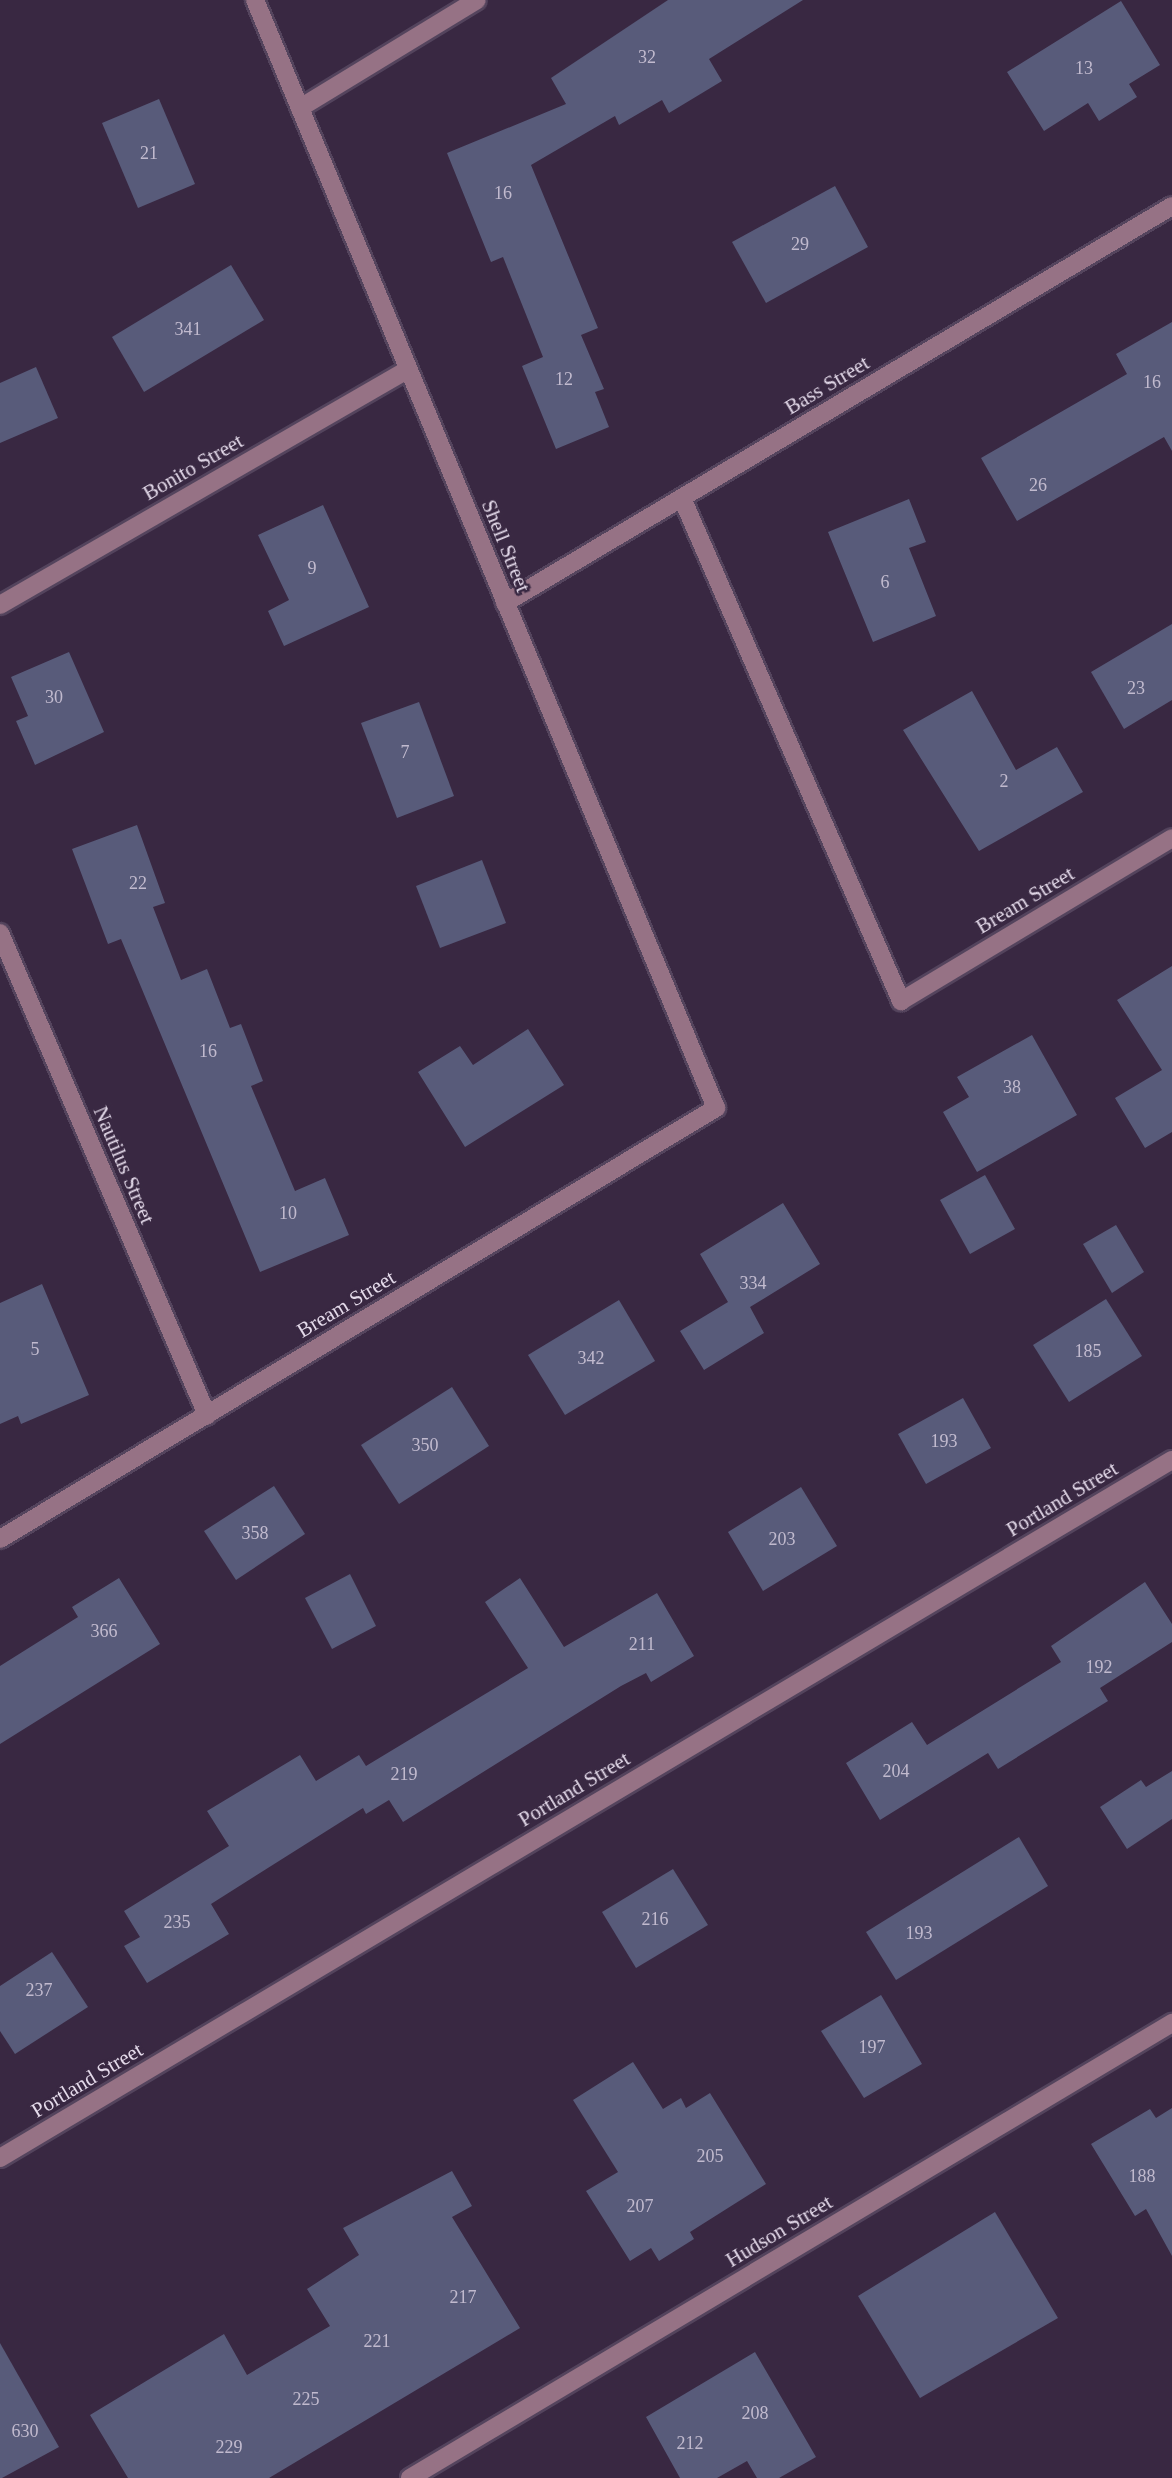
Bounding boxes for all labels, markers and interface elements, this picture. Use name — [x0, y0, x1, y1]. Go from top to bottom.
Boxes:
house number: 32 — [638, 46, 656, 68]
house number: 13 — [1075, 57, 1093, 79]
house number: 21 — [140, 142, 158, 164]
house number: 16 — [494, 182, 512, 204]
house number: 29 — [791, 233, 809, 255]
house number: 341 — [174, 318, 202, 340]
street label: Bass Street — [780, 350, 874, 420]
house number: 12 — [555, 368, 573, 390]
house number: 16 — [1143, 371, 1161, 393]
street label: Bonito Street — [138, 428, 248, 506]
house number: 26 — [1029, 474, 1047, 496]
street label: Shell Street — [476, 496, 536, 596]
house number: 9 — [307, 557, 316, 579]
house number: 6 — [880, 571, 890, 593]
house number: 23 — [1127, 677, 1145, 699]
house number: 30 — [45, 686, 63, 708]
house number: 7 — [400, 741, 410, 763]
house number: 2 — [1000, 770, 1008, 792]
street label: Bream Street — [971, 861, 1079, 939]
house number: 22 — [129, 872, 147, 894]
house number: 16 — [199, 1040, 217, 1062]
house number: 38 — [1003, 1076, 1021, 1098]
street label: Nautilus Street — [88, 1102, 160, 1228]
house number: 10 — [279, 1202, 297, 1224]
street label: Bream Street — [292, 1265, 400, 1343]
house number: 334 — [740, 1272, 766, 1294]
house number: 5 — [30, 1338, 40, 1360]
house number: 185 — [1074, 1340, 1101, 1362]
house number: 342 — [578, 1347, 604, 1369]
house number: 193 — [931, 1430, 958, 1452]
house number: 350 — [412, 1434, 438, 1456]
street label: Portland Street — [1002, 1456, 1122, 1542]
house number: 358 — [242, 1522, 268, 1544]
house number: 203 — [768, 1528, 796, 1550]
house number: 366 — [90, 1620, 118, 1642]
house number: 211 — [629, 1633, 655, 1655]
house number: 192 — [1086, 1656, 1112, 1678]
street label: Portland Street — [514, 1746, 634, 1832]
house number: 204 — [882, 1760, 909, 1782]
house number: 219 — [390, 1763, 418, 1785]
house number: 216 — [642, 1908, 668, 1930]
house number: 235 — [163, 1911, 190, 1933]
house number: 193 — [906, 1922, 932, 1944]
house number: 237 — [25, 1979, 52, 2001]
house number: 197 — [858, 2036, 886, 2058]
street label: Portland Street — [27, 2037, 147, 2123]
house number: 205 — [696, 2145, 724, 2167]
house number: 188 — [1128, 2165, 1156, 2187]
street label: Hudson Street — [721, 2189, 837, 2273]
house number: 207 — [626, 2195, 654, 2217]
house number: 217 — [449, 2286, 476, 2308]
house number: 221 — [363, 2330, 390, 2352]
house number: 225 — [292, 2388, 320, 2410]
house number: 208 — [742, 2402, 768, 2424]
house number: 630 — [12, 2420, 38, 2442]
house number: 212 — [676, 2432, 704, 2454]
house number: 229 — [216, 2436, 243, 2458]

